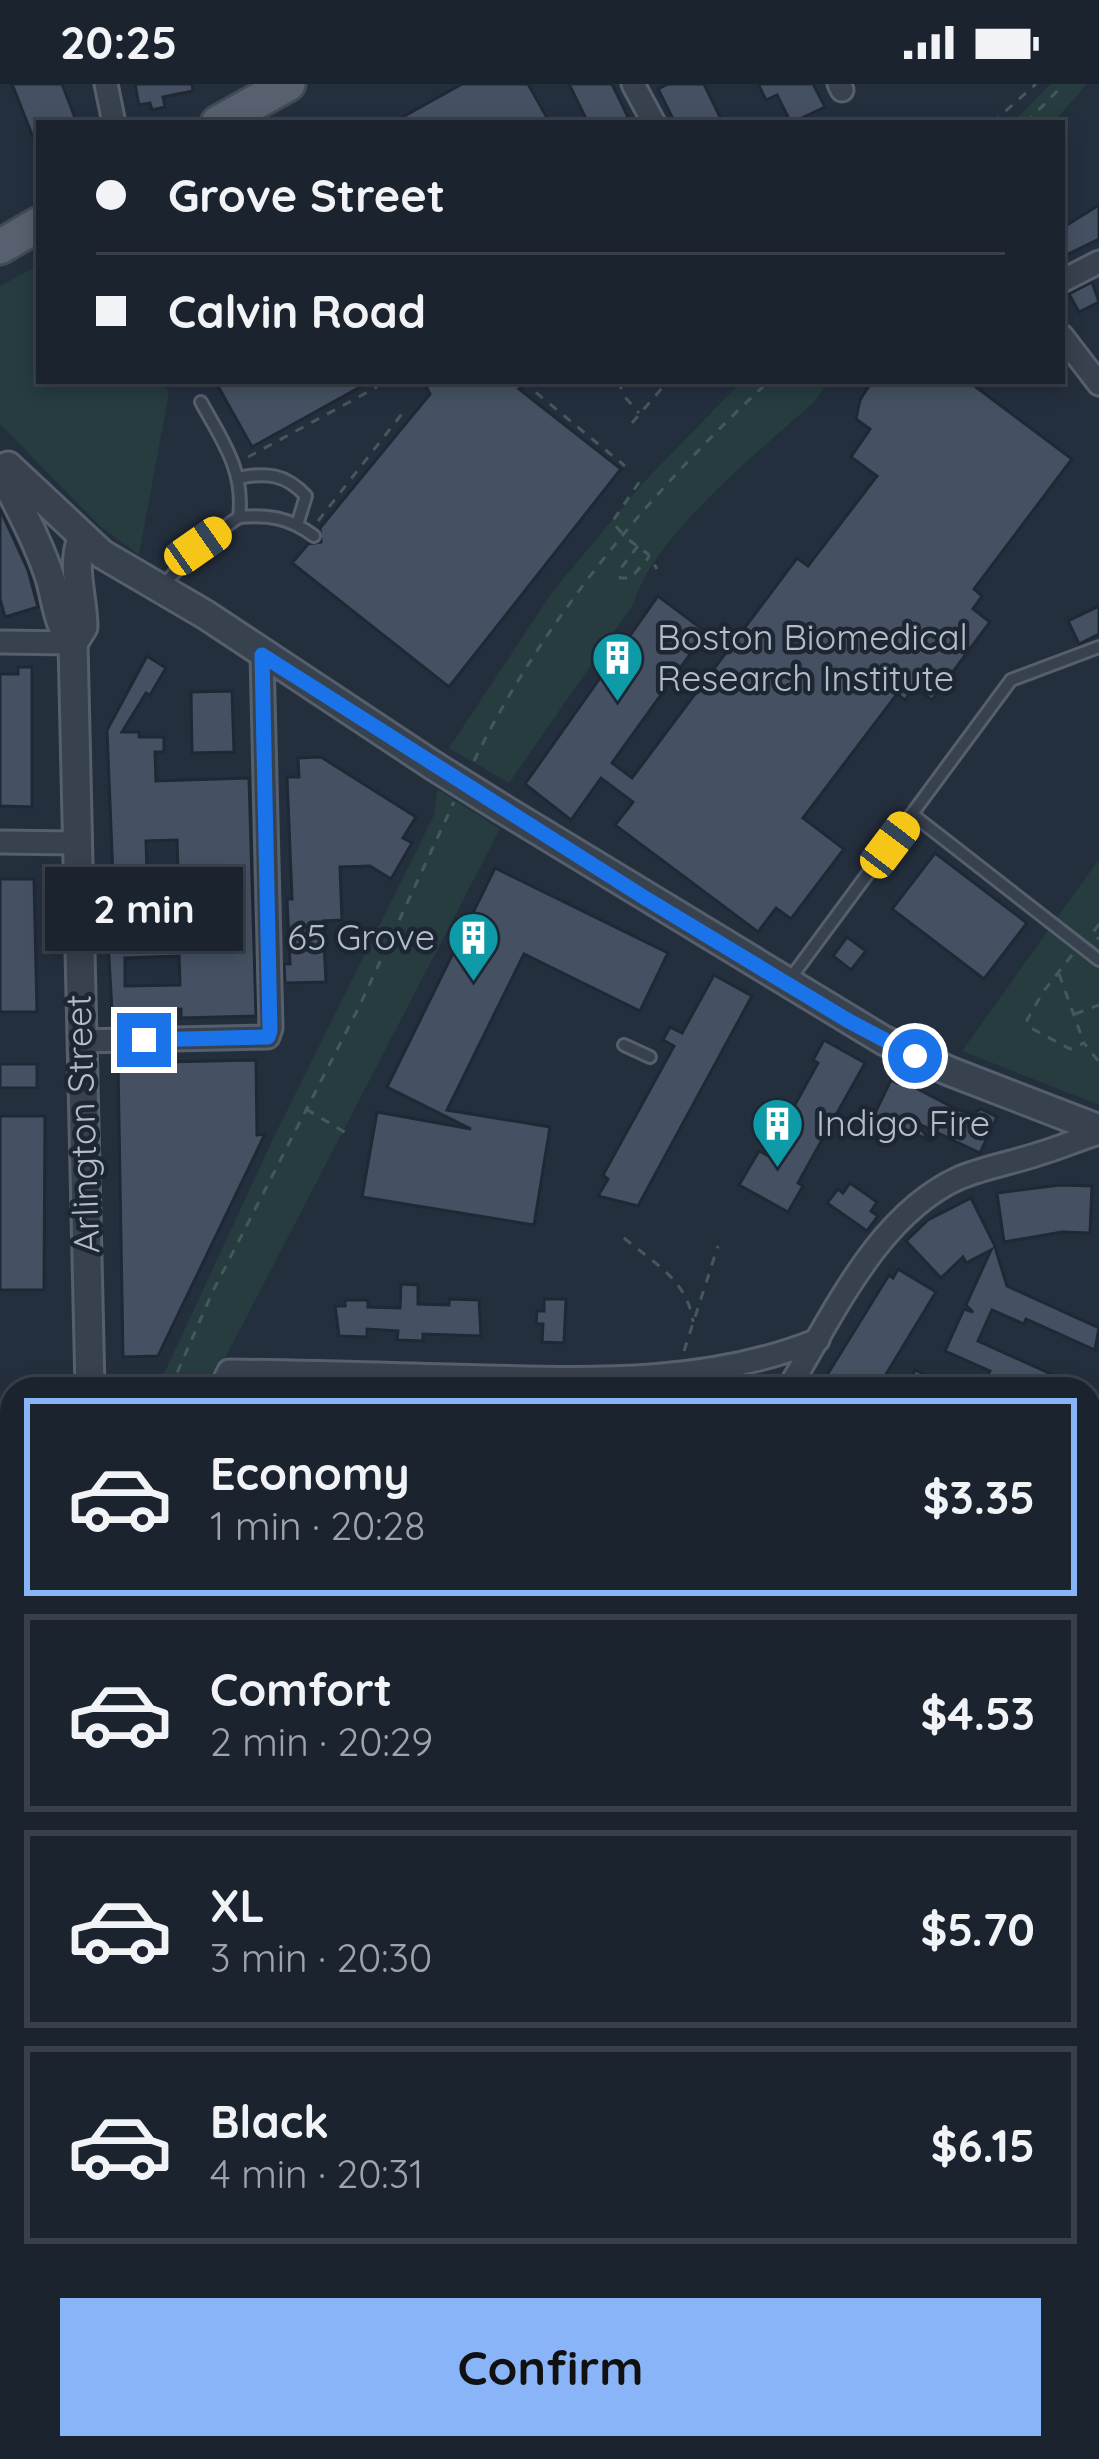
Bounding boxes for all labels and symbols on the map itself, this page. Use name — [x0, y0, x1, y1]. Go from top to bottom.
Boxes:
car — [158, 511, 238, 581]
place label: Boston Biomedical Research Institute — [657, 614, 968, 700]
building icon: Boston Biomedical Research Institute — [590, 630, 646, 704]
car — [854, 805, 926, 885]
callout: 2 min — [45, 866, 243, 950]
building icon: 65 Grove — [446, 909, 502, 983]
place label: 65 Grove — [287, 914, 435, 959]
street label: Arlington Street — [54, 994, 109, 1254]
route end — [117, 1013, 171, 1067]
route start — [888, 1029, 942, 1083]
building icon: Indigo Fire — [749, 1095, 805, 1169]
place label: Indigo Fire — [816, 1100, 990, 1145]

